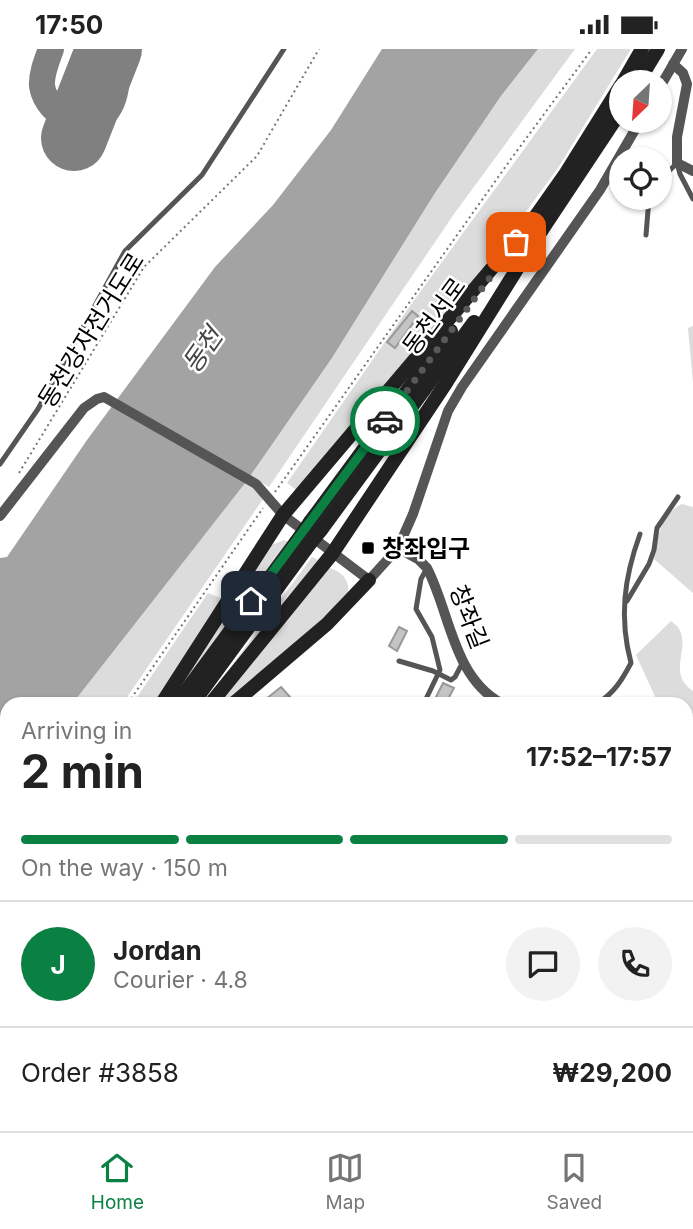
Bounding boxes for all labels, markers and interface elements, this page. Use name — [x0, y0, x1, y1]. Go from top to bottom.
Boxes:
text: 17:50 — [35, 9, 103, 40]
north arrow — [609, 70, 672, 133]
map controls — [609, 70, 672, 210]
button: locate — [609, 147, 672, 210]
pin — [486, 212, 546, 272]
icon: bag — [497, 223, 535, 261]
street label: 동천강자전거도로 — [32, 247, 150, 413]
street label: 동천서로 — [396, 272, 472, 360]
water label: 동천 — [176, 319, 230, 378]
courier — [350, 386, 420, 456]
icon: car — [366, 402, 404, 440]
place label: 창좌입구 — [382, 534, 470, 563]
marker: 창좌입구 — [360, 540, 376, 556]
pin — [221, 571, 281, 631]
street label: 창좌길 — [444, 581, 494, 653]
icon: home — [232, 582, 270, 620]
text: Arriving in — [21, 717, 132, 745]
text: 17:52–17:57 — [526, 741, 672, 772]
text: 2 min — [21, 743, 144, 799]
text: On the way · 150 m — [21, 854, 228, 882]
button: chat — [506, 927, 580, 1001]
button: phone — [598, 927, 672, 1001]
text: Jordan — [113, 935, 202, 966]
text: J — [50, 949, 66, 980]
text: Courier · 4.8 — [113, 966, 248, 994]
text: Order #3858 — [21, 1057, 179, 1088]
text: ₩29,200 — [552, 1057, 672, 1088]
tab: Home — [91, 1149, 144, 1214]
tab: Map — [326, 1149, 365, 1214]
tab: Saved — [547, 1149, 602, 1214]

